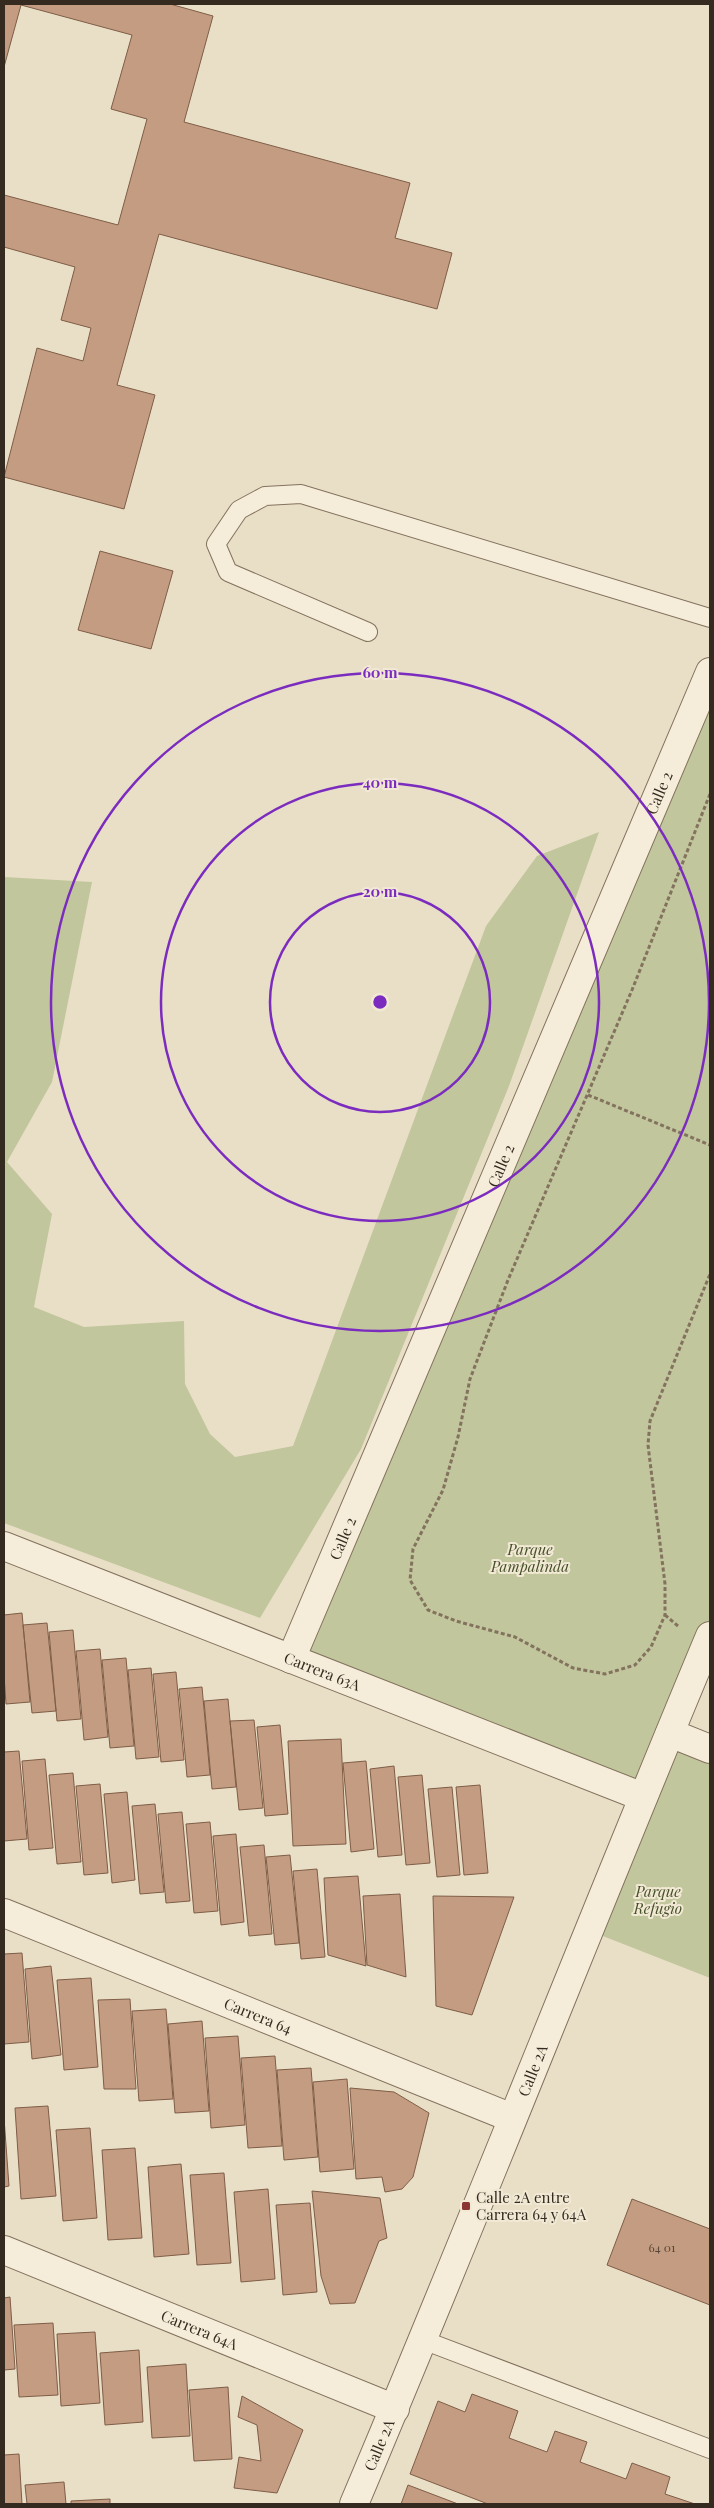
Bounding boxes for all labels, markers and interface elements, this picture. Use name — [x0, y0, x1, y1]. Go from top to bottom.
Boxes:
text: 60 m — [362, 662, 398, 682]
street label: Calle 2 — [641, 768, 677, 817]
text: 40 m — [363, 772, 398, 792]
text: 20 m — [363, 881, 398, 901]
centre of rings — [371, 993, 389, 1011]
street label: Calle 2 — [482, 1141, 518, 1190]
street label: Calle 2 — [324, 1514, 360, 1563]
park label: Parque Pampalinda — [490, 1539, 569, 1576]
street label: Carrera 63A — [281, 1647, 364, 1695]
park label: Parque Refugio — [633, 1881, 682, 1918]
street label: Carrera 64 — [221, 1993, 295, 2038]
street label: Calle 2A — [513, 2041, 552, 2099]
place label: Calle 2A entre Carrera 64 y 64A — [476, 2187, 587, 2224]
marker: Calle 2A entre Carrera 64 y 64A — [460, 2200, 472, 2212]
house number: 64 01 — [649, 2239, 676, 2255]
street label: Carrera 64A — [158, 2305, 241, 2354]
street label: Calle 2A — [359, 2416, 399, 2474]

